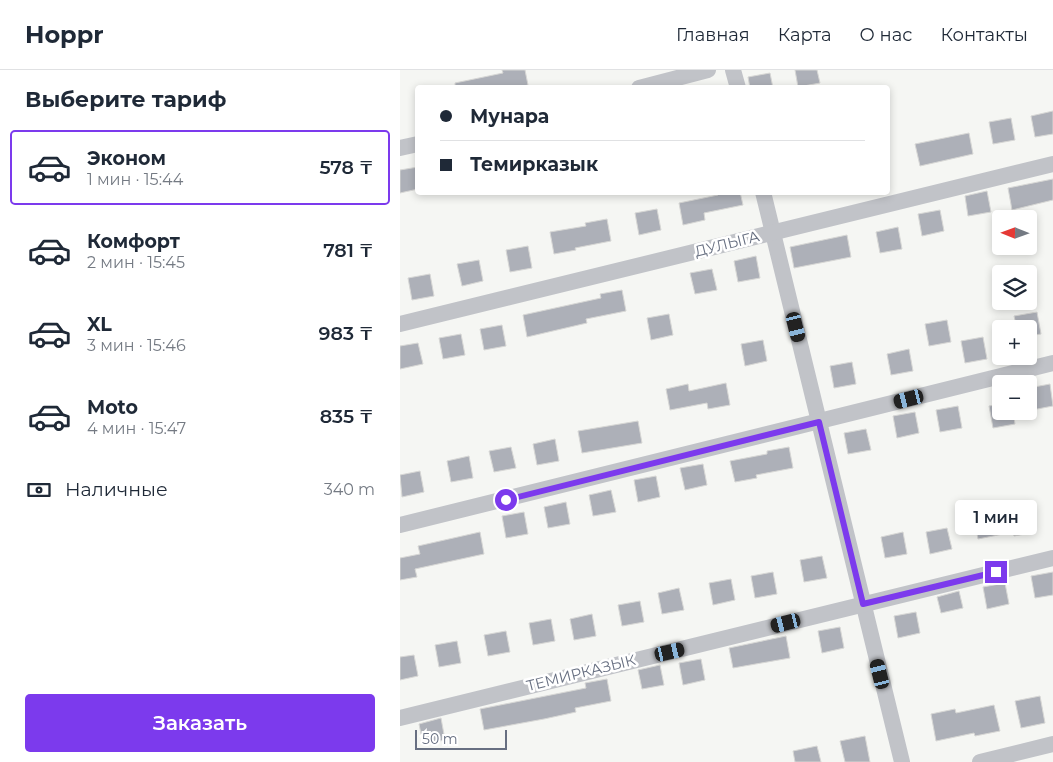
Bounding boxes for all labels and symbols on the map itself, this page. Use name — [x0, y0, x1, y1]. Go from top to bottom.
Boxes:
north arrow — [992, 210, 1038, 255]
street label: ДУЛЫГА — [693, 226, 761, 261]
car — [785, 311, 806, 343]
car — [892, 388, 925, 410]
route start — [495, 489, 517, 511]
callout: 1 мин — [955, 500, 1037, 534]
route end — [985, 561, 1007, 583]
car — [769, 612, 802, 634]
car — [653, 641, 686, 663]
street label: ТЕМИРКАЗЫК — [524, 650, 638, 695]
car — [869, 658, 890, 690]
scale bar — [415, 727, 508, 750]

